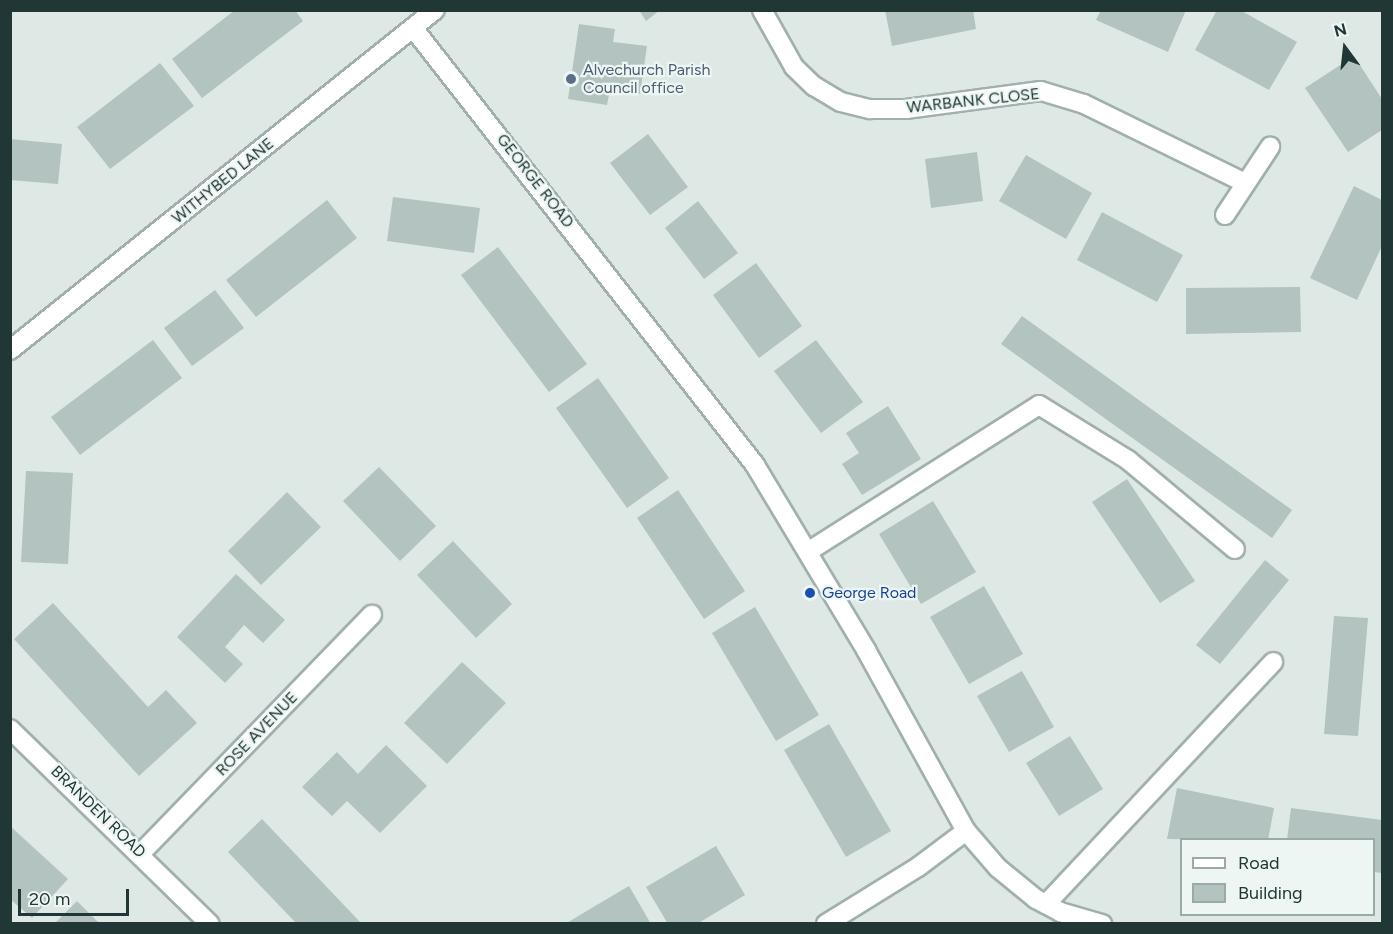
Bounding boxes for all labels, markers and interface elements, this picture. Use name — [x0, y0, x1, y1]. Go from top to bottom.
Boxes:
north arrow — [1315, 18, 1375, 78]
text: N — [1332, 19, 1349, 41]
place label: Alvechurch Parish Council office — [583, 60, 710, 98]
marker: Alvechurch Parish Council office — [564, 72, 578, 86]
street label: WARBANK CLOSE — [906, 84, 1040, 118]
street label: GEORGE ROAD — [492, 130, 578, 232]
street label: WITHYBED LANE — [168, 134, 278, 228]
place label: George Road — [822, 583, 916, 603]
marker: George Road — [803, 586, 817, 600]
street label: ROSE AVENUE — [212, 688, 302, 780]
street label: BRANDEN ROAD — [47, 762, 149, 862]
legend — [1180, 838, 1375, 916]
text: Road — [1238, 852, 1279, 874]
scale bar — [21, 877, 132, 915]
text: Building — [1238, 882, 1303, 904]
text: 20 m — [29, 888, 70, 910]

